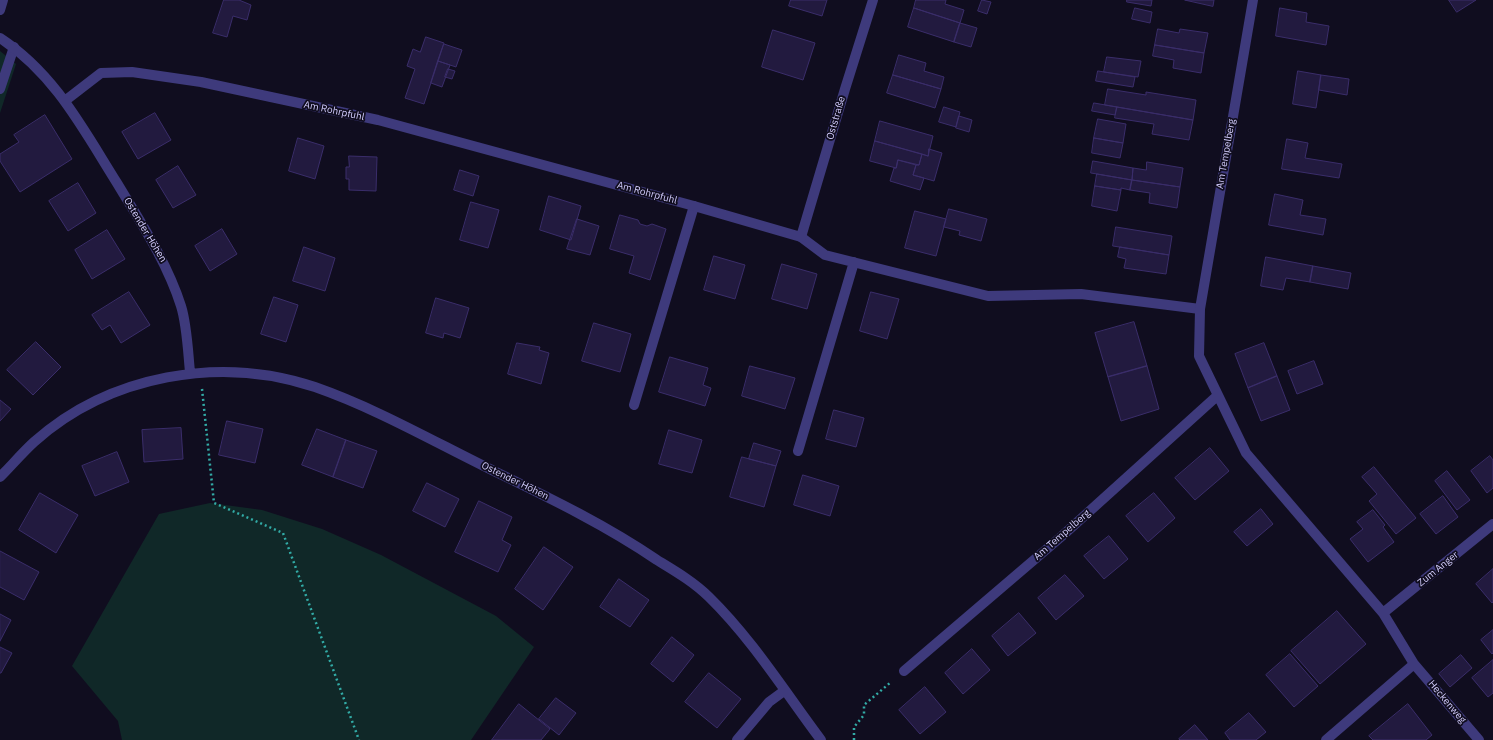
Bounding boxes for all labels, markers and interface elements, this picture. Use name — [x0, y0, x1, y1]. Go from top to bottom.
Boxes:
street label: Oststraße — [824, 95, 848, 141]
street label: Am Rohrpfuhl — [303, 99, 365, 123]
street label: Am Tempelberg — [1214, 118, 1238, 190]
street label: Am Rohrpfuhl — [616, 179, 678, 207]
street label: Ostender Höhen — [121, 195, 169, 265]
street label: Ostender Höhen — [479, 460, 551, 502]
street label: Am Tempelberg — [1031, 507, 1093, 563]
street label: Zum Anger — [1415, 549, 1461, 589]
street label: Heckenweg — [1426, 678, 1468, 726]

